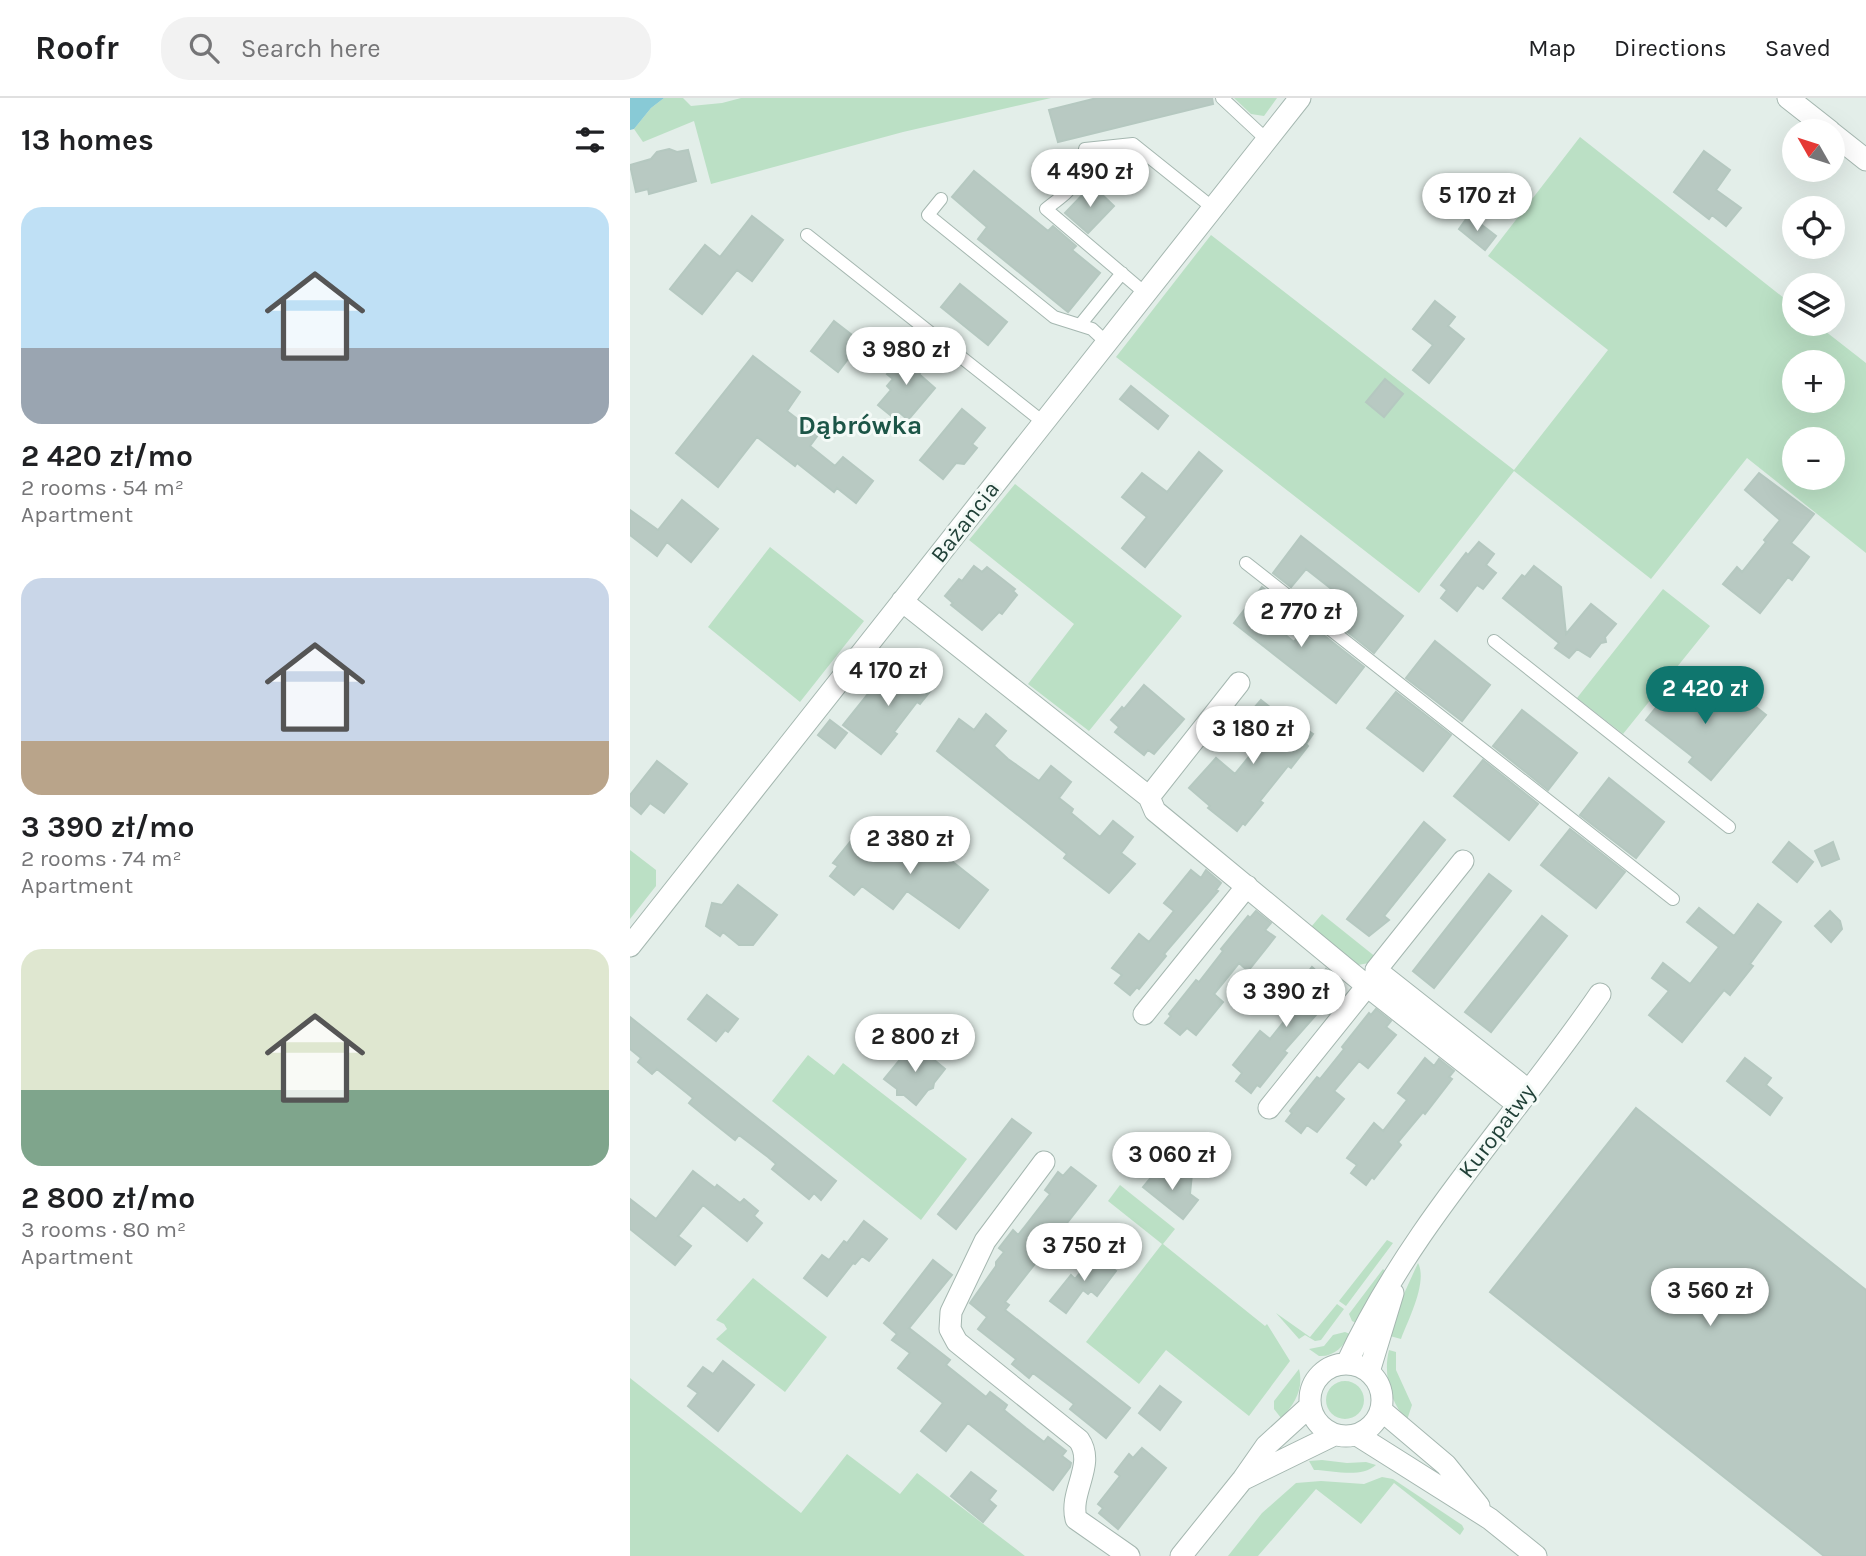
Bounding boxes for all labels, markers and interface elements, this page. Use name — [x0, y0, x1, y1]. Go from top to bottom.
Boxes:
search box — [161, 17, 651, 80]
text: Roofr — [35, 29, 119, 67]
icon: search — [185, 29, 223, 67]
text: Search here — [241, 33, 381, 64]
text: Map — [1528, 34, 1576, 62]
text: Directions — [1614, 34, 1727, 62]
text: Saved — [1765, 34, 1831, 62]
north arrow — [1782, 119, 1844, 182]
map controls — [1782, 119, 1845, 490]
icon: filters — [571, 121, 609, 159]
text: 13 homes — [21, 122, 154, 158]
pin: 4 490 zł — [1018, 150, 1162, 209]
text: 4 490 zł — [1047, 158, 1133, 185]
pin: 5 170 zł — [1405, 174, 1549, 233]
text: 5 170 zł — [1438, 182, 1516, 209]
button: locate — [1782, 196, 1845, 259]
icon: home — [252, 253, 378, 379]
button: layers — [1782, 273, 1845, 336]
pin: 3 980 zł — [834, 328, 978, 387]
text: 3 980 zł — [862, 336, 950, 363]
button: + — [1782, 350, 1845, 413]
district label: Dąbrówka — [798, 410, 922, 441]
button: − — [1782, 427, 1845, 490]
text: 2 420 zł/mo — [21, 438, 193, 474]
text: 2 rooms · 54 m² — [21, 474, 184, 501]
street label: Bażancia — [925, 476, 1005, 568]
text: Apartment — [21, 501, 133, 528]
pin: 2 770 zł — [1229, 589, 1373, 649]
text: 2 770 zł — [1260, 598, 1342, 625]
icon: home — [252, 624, 378, 750]
pin: 4 170 zł — [816, 648, 960, 708]
text: 4 170 zł — [849, 657, 927, 684]
pin: 2 420 zł — [1633, 666, 1777, 726]
text: 2 420 zł — [1662, 675, 1748, 702]
pin: 3 180 zł — [1181, 706, 1325, 766]
text: 3 180 zł — [1212, 715, 1294, 742]
text: 3 390 zł/mo — [21, 809, 194, 845]
pin: 2 380 zł — [838, 816, 982, 876]
text: 2 380 zł — [866, 825, 954, 852]
text: 2 rooms · 74 m² — [21, 845, 182, 872]
text: Apartment — [21, 872, 133, 899]
pin: 3 390 zł — [1214, 970, 1358, 1029]
text: 3 390 zł — [1242, 978, 1330, 1005]
icon: home — [252, 995, 378, 1121]
pin: 2 800 zł — [843, 1014, 987, 1074]
text: 2 800 zł — [871, 1023, 959, 1050]
street label: Kuropatwy — [1453, 1078, 1541, 1183]
pin: 3 060 zł — [1100, 1132, 1244, 1192]
text: 3 060 zł — [1128, 1141, 1216, 1168]
text: 2 800 zł/mo — [21, 1180, 195, 1216]
text: 3 rooms · 80 m² — [21, 1216, 186, 1243]
pin: 3 750 zł — [1012, 1224, 1156, 1283]
text: 3 750 zł — [1042, 1232, 1126, 1259]
text: Apartment — [21, 1243, 133, 1270]
pin: 3 560 zł — [1638, 1268, 1782, 1328]
text: 3 560 zł — [1667, 1277, 1753, 1304]

